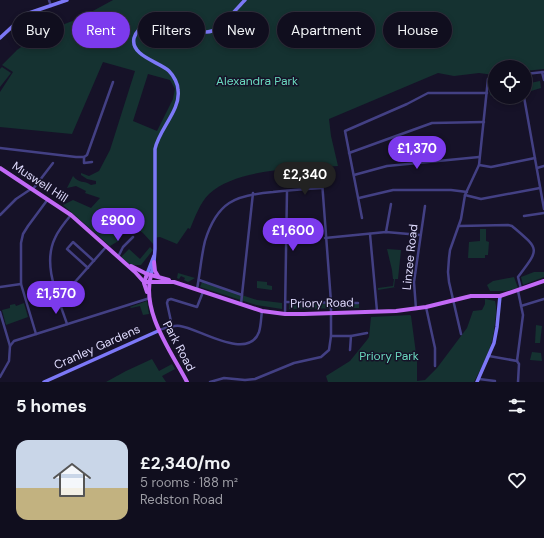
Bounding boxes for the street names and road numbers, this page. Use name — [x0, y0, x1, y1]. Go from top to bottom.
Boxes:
street label: Muswell Hill — [9, 158, 71, 206]
street label: Linzee Road — [399, 223, 421, 291]
street label: Priory Road — [290, 294, 354, 312]
street label: Park Road — [159, 318, 199, 374]
street label: Cranley Gardens — [51, 321, 143, 373]

